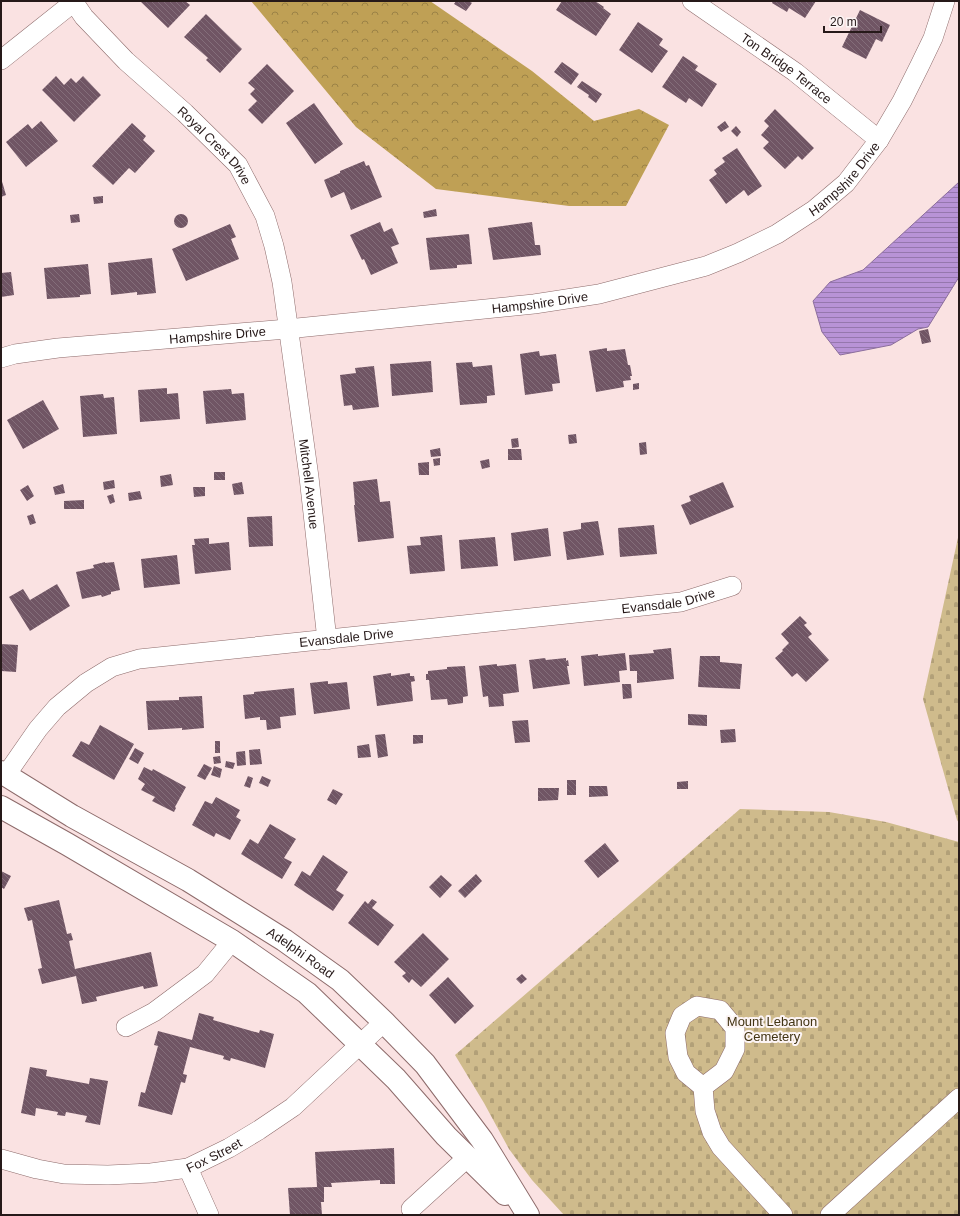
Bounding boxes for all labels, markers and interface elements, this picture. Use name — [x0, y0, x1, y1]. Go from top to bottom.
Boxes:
scale bar — [824, 8, 881, 34]
text: 20 m — [830, 15, 857, 29]
street label: Ton Bridge Terrace — [738, 30, 835, 107]
street label: Royal Crest Drive — [175, 103, 254, 187]
street label: Hampshire Drive — [806, 139, 883, 219]
street label: Hampshire Drive — [491, 289, 589, 316]
street label: Hampshire Drive — [169, 324, 266, 347]
street label: Mitchell Avenue — [296, 438, 322, 530]
street label: Evansdale Drive — [621, 585, 717, 616]
street label: Evansdale Drive — [299, 625, 394, 650]
street label: Adelphi Road — [264, 924, 337, 981]
park label: Mount Lebanon Cemetery — [727, 1014, 817, 1044]
street label: Fox Street — [184, 1135, 245, 1176]

